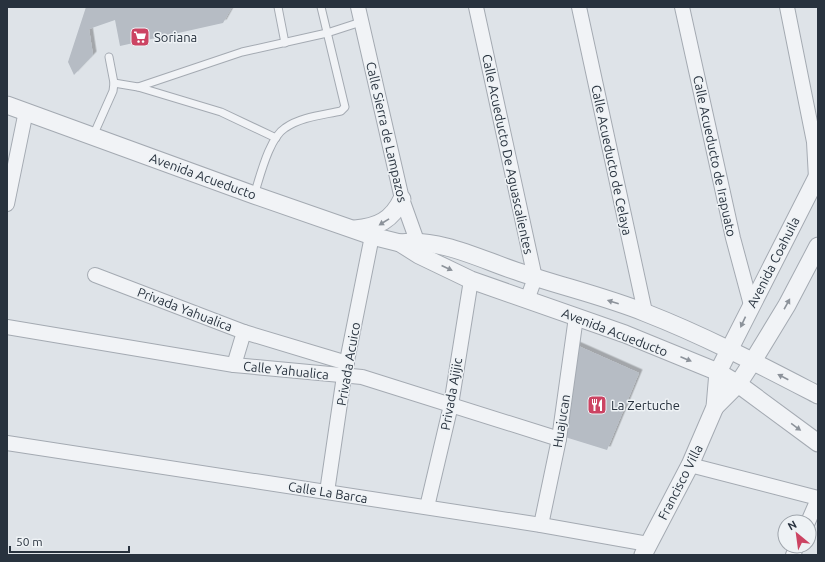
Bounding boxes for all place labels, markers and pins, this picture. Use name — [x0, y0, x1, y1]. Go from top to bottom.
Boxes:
supermarket icon: Soriana — [129, 26, 151, 48]
place label: Soriana — [154, 30, 197, 44]
restaurant icon: La Zertuche — [586, 394, 608, 416]
place label: La Zertuche — [611, 398, 680, 412]

